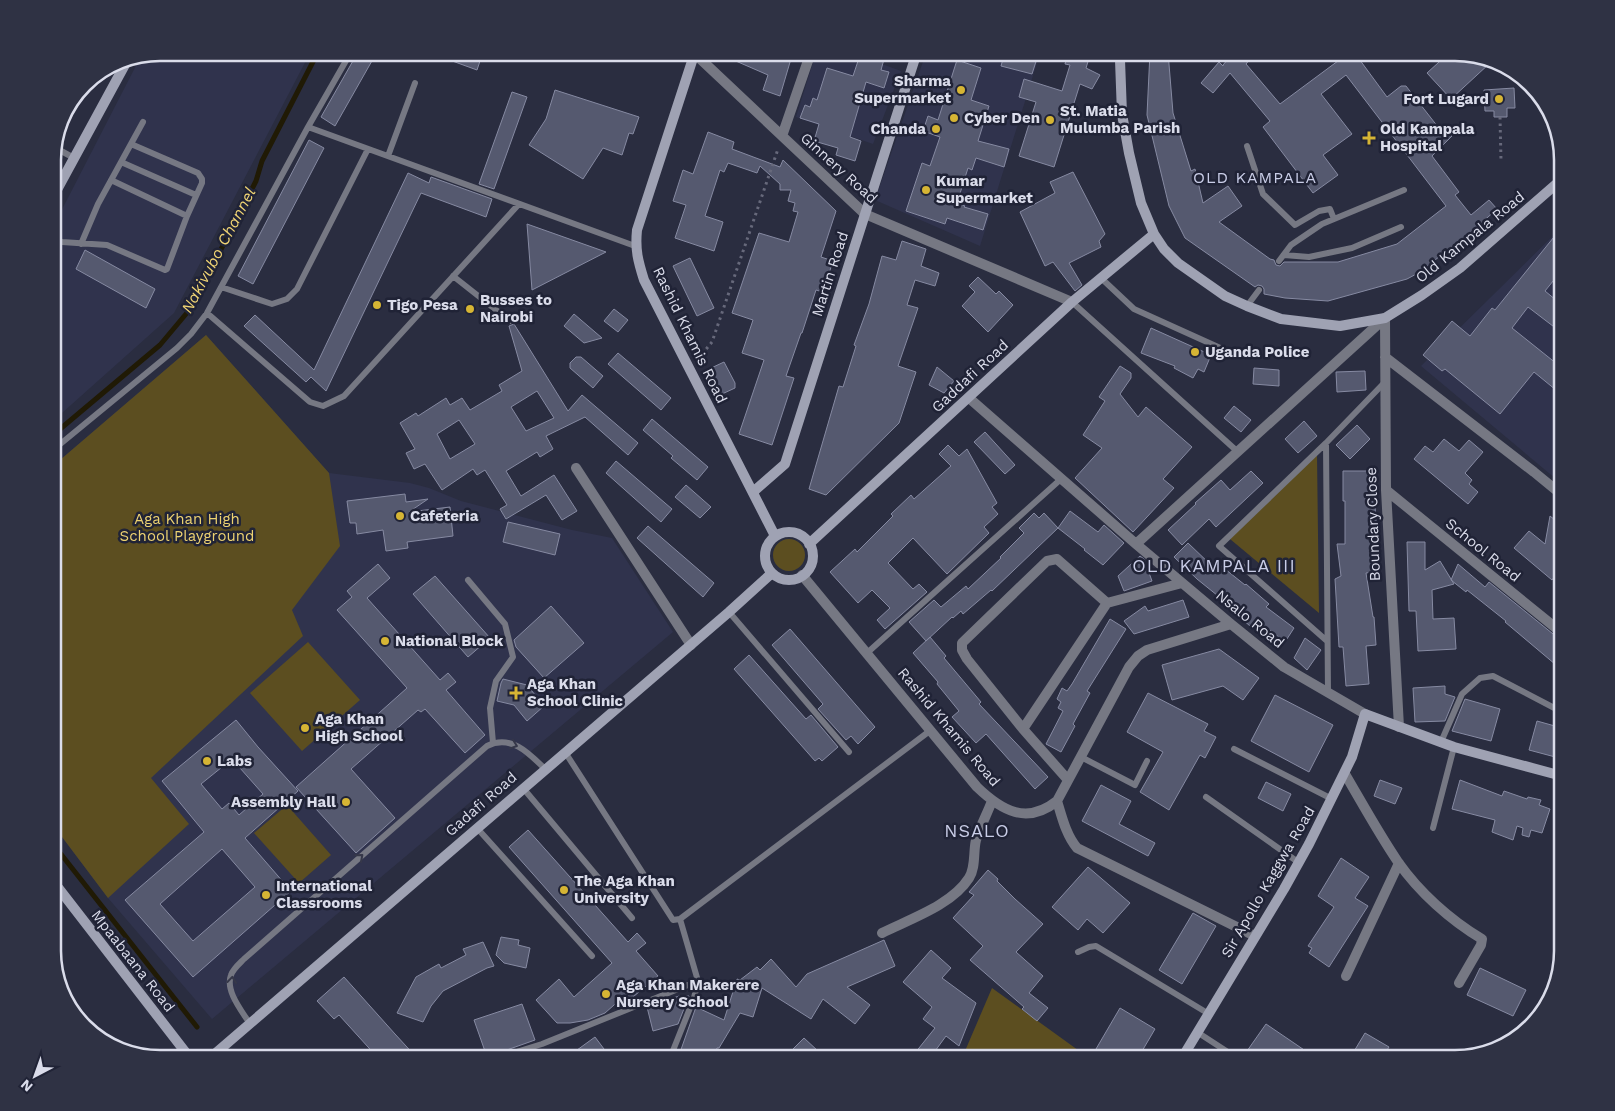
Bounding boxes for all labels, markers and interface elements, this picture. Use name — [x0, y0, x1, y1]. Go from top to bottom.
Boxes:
place label: Sharma Supermarket — [854, 72, 951, 107]
marker: Sharma Supermarket — [955, 84, 967, 96]
place label: Fort Lugard — [1403, 90, 1489, 108]
marker: Fort Lugard — [1493, 93, 1505, 105]
place label: St. Matia Mulumba Parish — [1060, 102, 1180, 137]
place label: Cyber Den — [964, 109, 1040, 127]
marker: Cyber Den — [948, 112, 960, 124]
marker: St. Matia Mulumba Parish — [1044, 114, 1056, 126]
place label: Chanda — [870, 120, 926, 138]
place label: Old Kampala Hospital — [1380, 120, 1475, 155]
marker: Chanda — [930, 123, 942, 135]
street label: Ginnery Road — [797, 129, 881, 207]
marker: Old Kampala Hospital — [1362, 131, 1376, 145]
district label: OLD KAMPALA — [1193, 168, 1317, 187]
place label: Kumar Supermarket — [936, 172, 1033, 207]
water label: Nakivubo Channel — [177, 184, 260, 316]
marker: Kumar Supermarket — [920, 184, 932, 196]
street label: Old Kampala Road — [1412, 187, 1528, 287]
street label: Martin Road — [808, 229, 852, 319]
street label: Rashid Khamis Road — [649, 264, 731, 406]
place label: Busses to Nairobi — [480, 291, 552, 326]
place label: Tigo Pesa — [387, 296, 458, 314]
marker: Tigo Pesa — [371, 299, 383, 311]
marker: Busses to Nairobi — [464, 303, 476, 315]
street label: Gaddafi Road — [928, 336, 1012, 416]
place label: Uganda Police — [1205, 343, 1310, 361]
marker: Uganda Police — [1189, 346, 1201, 358]
street label: Boundary Close — [1362, 467, 1384, 581]
place label: Cafeteria — [410, 507, 479, 525]
park label: Aga Khan High School Playground — [120, 510, 254, 545]
marker: Cafeteria — [394, 510, 406, 522]
street label: School Road — [1442, 514, 1524, 586]
district label: OLD KAMPALA III — [1132, 555, 1296, 576]
street label: Nsalo Road — [1212, 586, 1288, 652]
place label: National Block — [395, 632, 504, 650]
marker: National Block — [379, 635, 391, 647]
street label: Rashid Khamis Road — [894, 664, 1004, 790]
place label: Aga Khan School Clinic — [527, 675, 624, 710]
marker: Aga Khan School Clinic — [509, 686, 523, 700]
place label: Aga Khan High School — [315, 710, 403, 745]
marker: Aga Khan High School — [299, 722, 311, 734]
one-way arrow — [509, 739, 518, 749]
place label: Labs — [217, 752, 252, 770]
marker: Labs — [201, 755, 213, 767]
street label: Gadafi Road — [442, 768, 520, 840]
place label: Assembly Hall — [231, 793, 336, 811]
marker: Assembly Hall — [340, 796, 352, 808]
street label: Sir Apollo Kaggwa Road — [1217, 803, 1319, 961]
district label: NSALO — [944, 820, 1010, 841]
one-way arrow — [354, 854, 363, 863]
place label: The Aga Khan University — [574, 872, 675, 907]
place label: International Classrooms — [276, 877, 372, 912]
marker: The Aga Khan University — [558, 884, 570, 896]
marker: International Classrooms — [260, 889, 272, 901]
street label: Mpaabaana Road — [88, 906, 178, 1016]
one-way arrow — [226, 976, 237, 984]
place label: Aga Khan Makerere Nursery School — [616, 976, 760, 1011]
marker: Aga Khan Makerere Nursery School — [600, 988, 612, 1000]
north arrow — [10, 1051, 60, 1101]
text: N — [17, 1076, 36, 1095]

